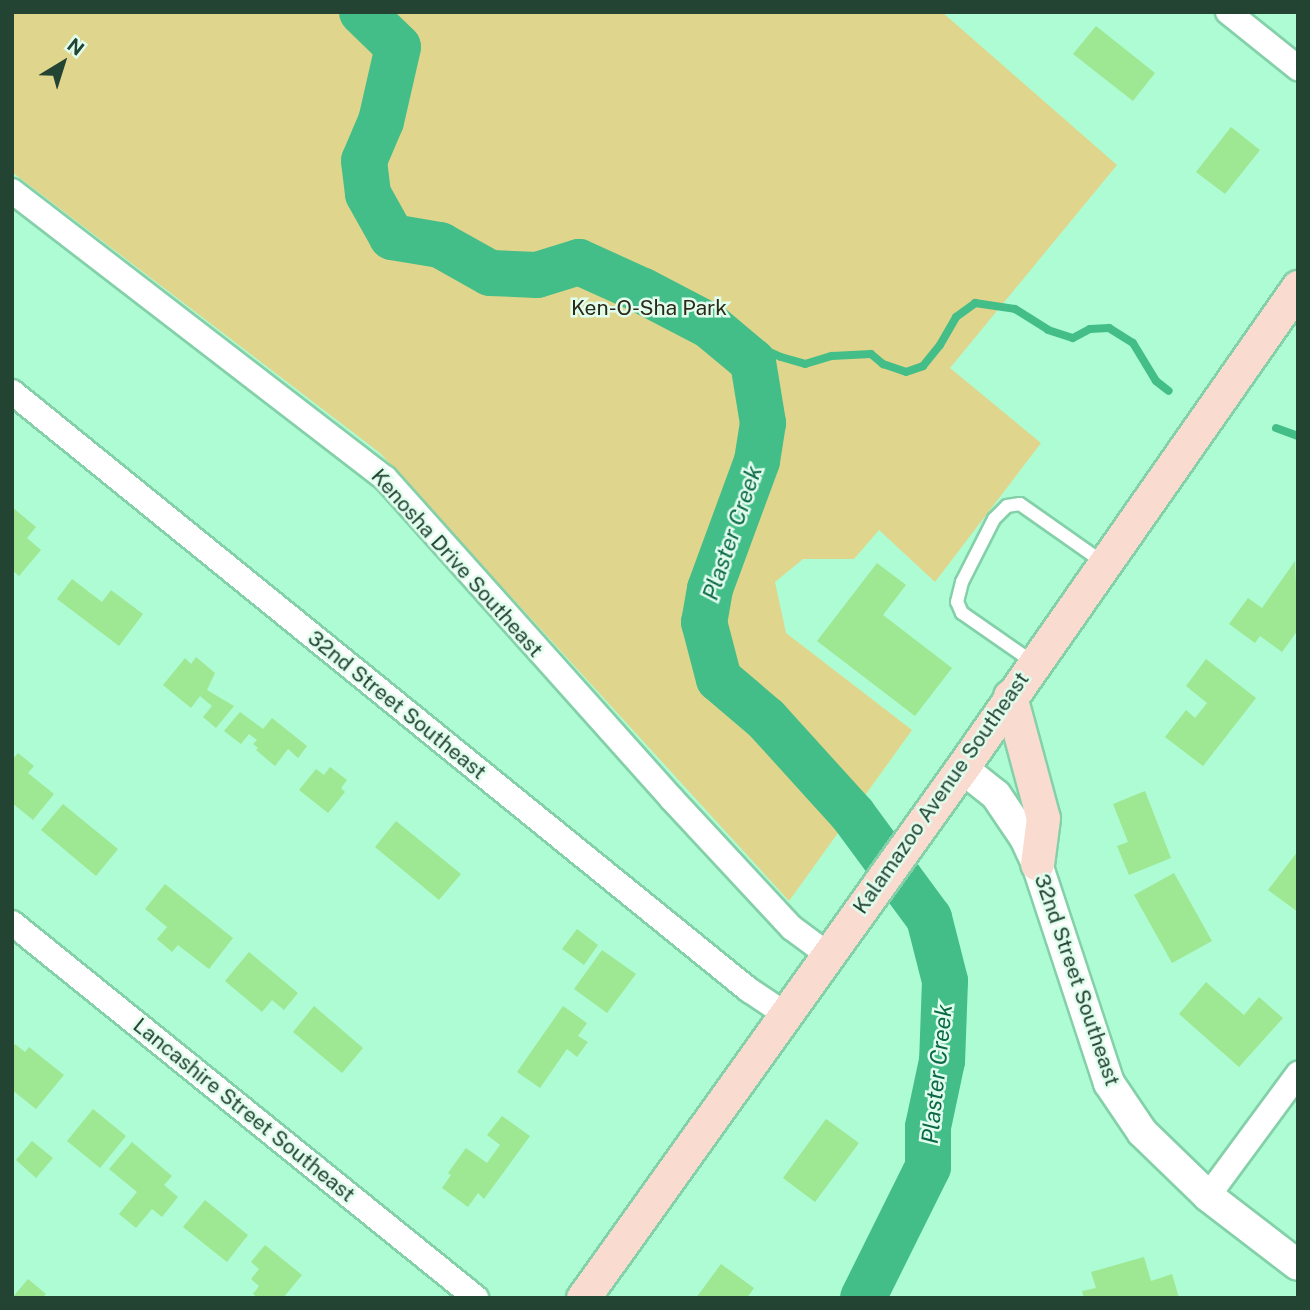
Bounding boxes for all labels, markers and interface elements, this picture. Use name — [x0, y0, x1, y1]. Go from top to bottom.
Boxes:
north arrow — [28, 28, 98, 98]
text: N — [63, 33, 89, 60]
park label: Ken-O-Sha Park — [571, 295, 727, 321]
water label: Plaster Creek — [696, 462, 768, 604]
street label: Kenosha Drive Southeast — [366, 464, 548, 662]
street label: 32nd Street Southeast — [303, 625, 491, 785]
street label: Kalamazoo Avenue Southeast — [848, 667, 1034, 919]
street label: 32nd Street Southeast — [1029, 871, 1125, 1089]
water label: Plaster Creek — [916, 1003, 958, 1145]
street label: Lancashire Street Southeast — [128, 1013, 360, 1207]

